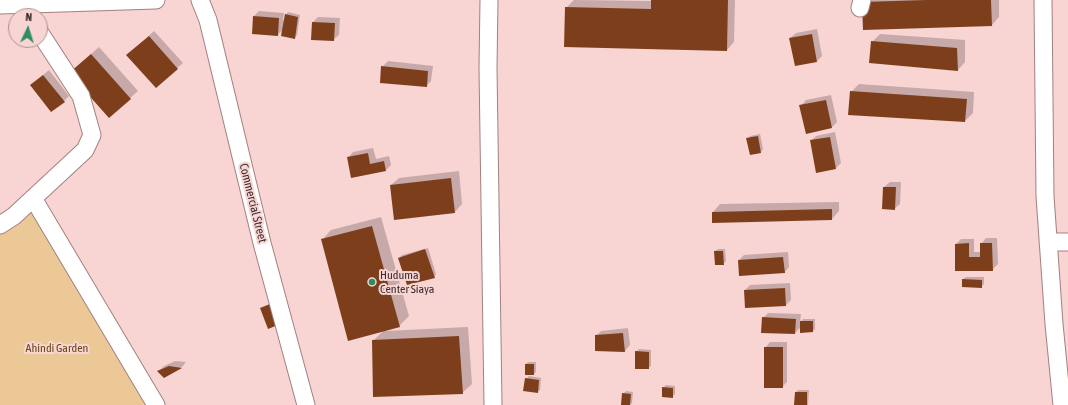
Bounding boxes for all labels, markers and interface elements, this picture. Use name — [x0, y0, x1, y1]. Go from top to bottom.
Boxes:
north arrow — [8, 8, 48, 48]
text: N — [25, 11, 32, 23]
street label: Commercial Street — [236, 162, 270, 244]
place label: Huduma Center Siaya — [380, 268, 434, 296]
marker: Huduma Center Siaya — [367, 277, 377, 287]
park label: Ahindi Garden — [26, 341, 88, 355]

